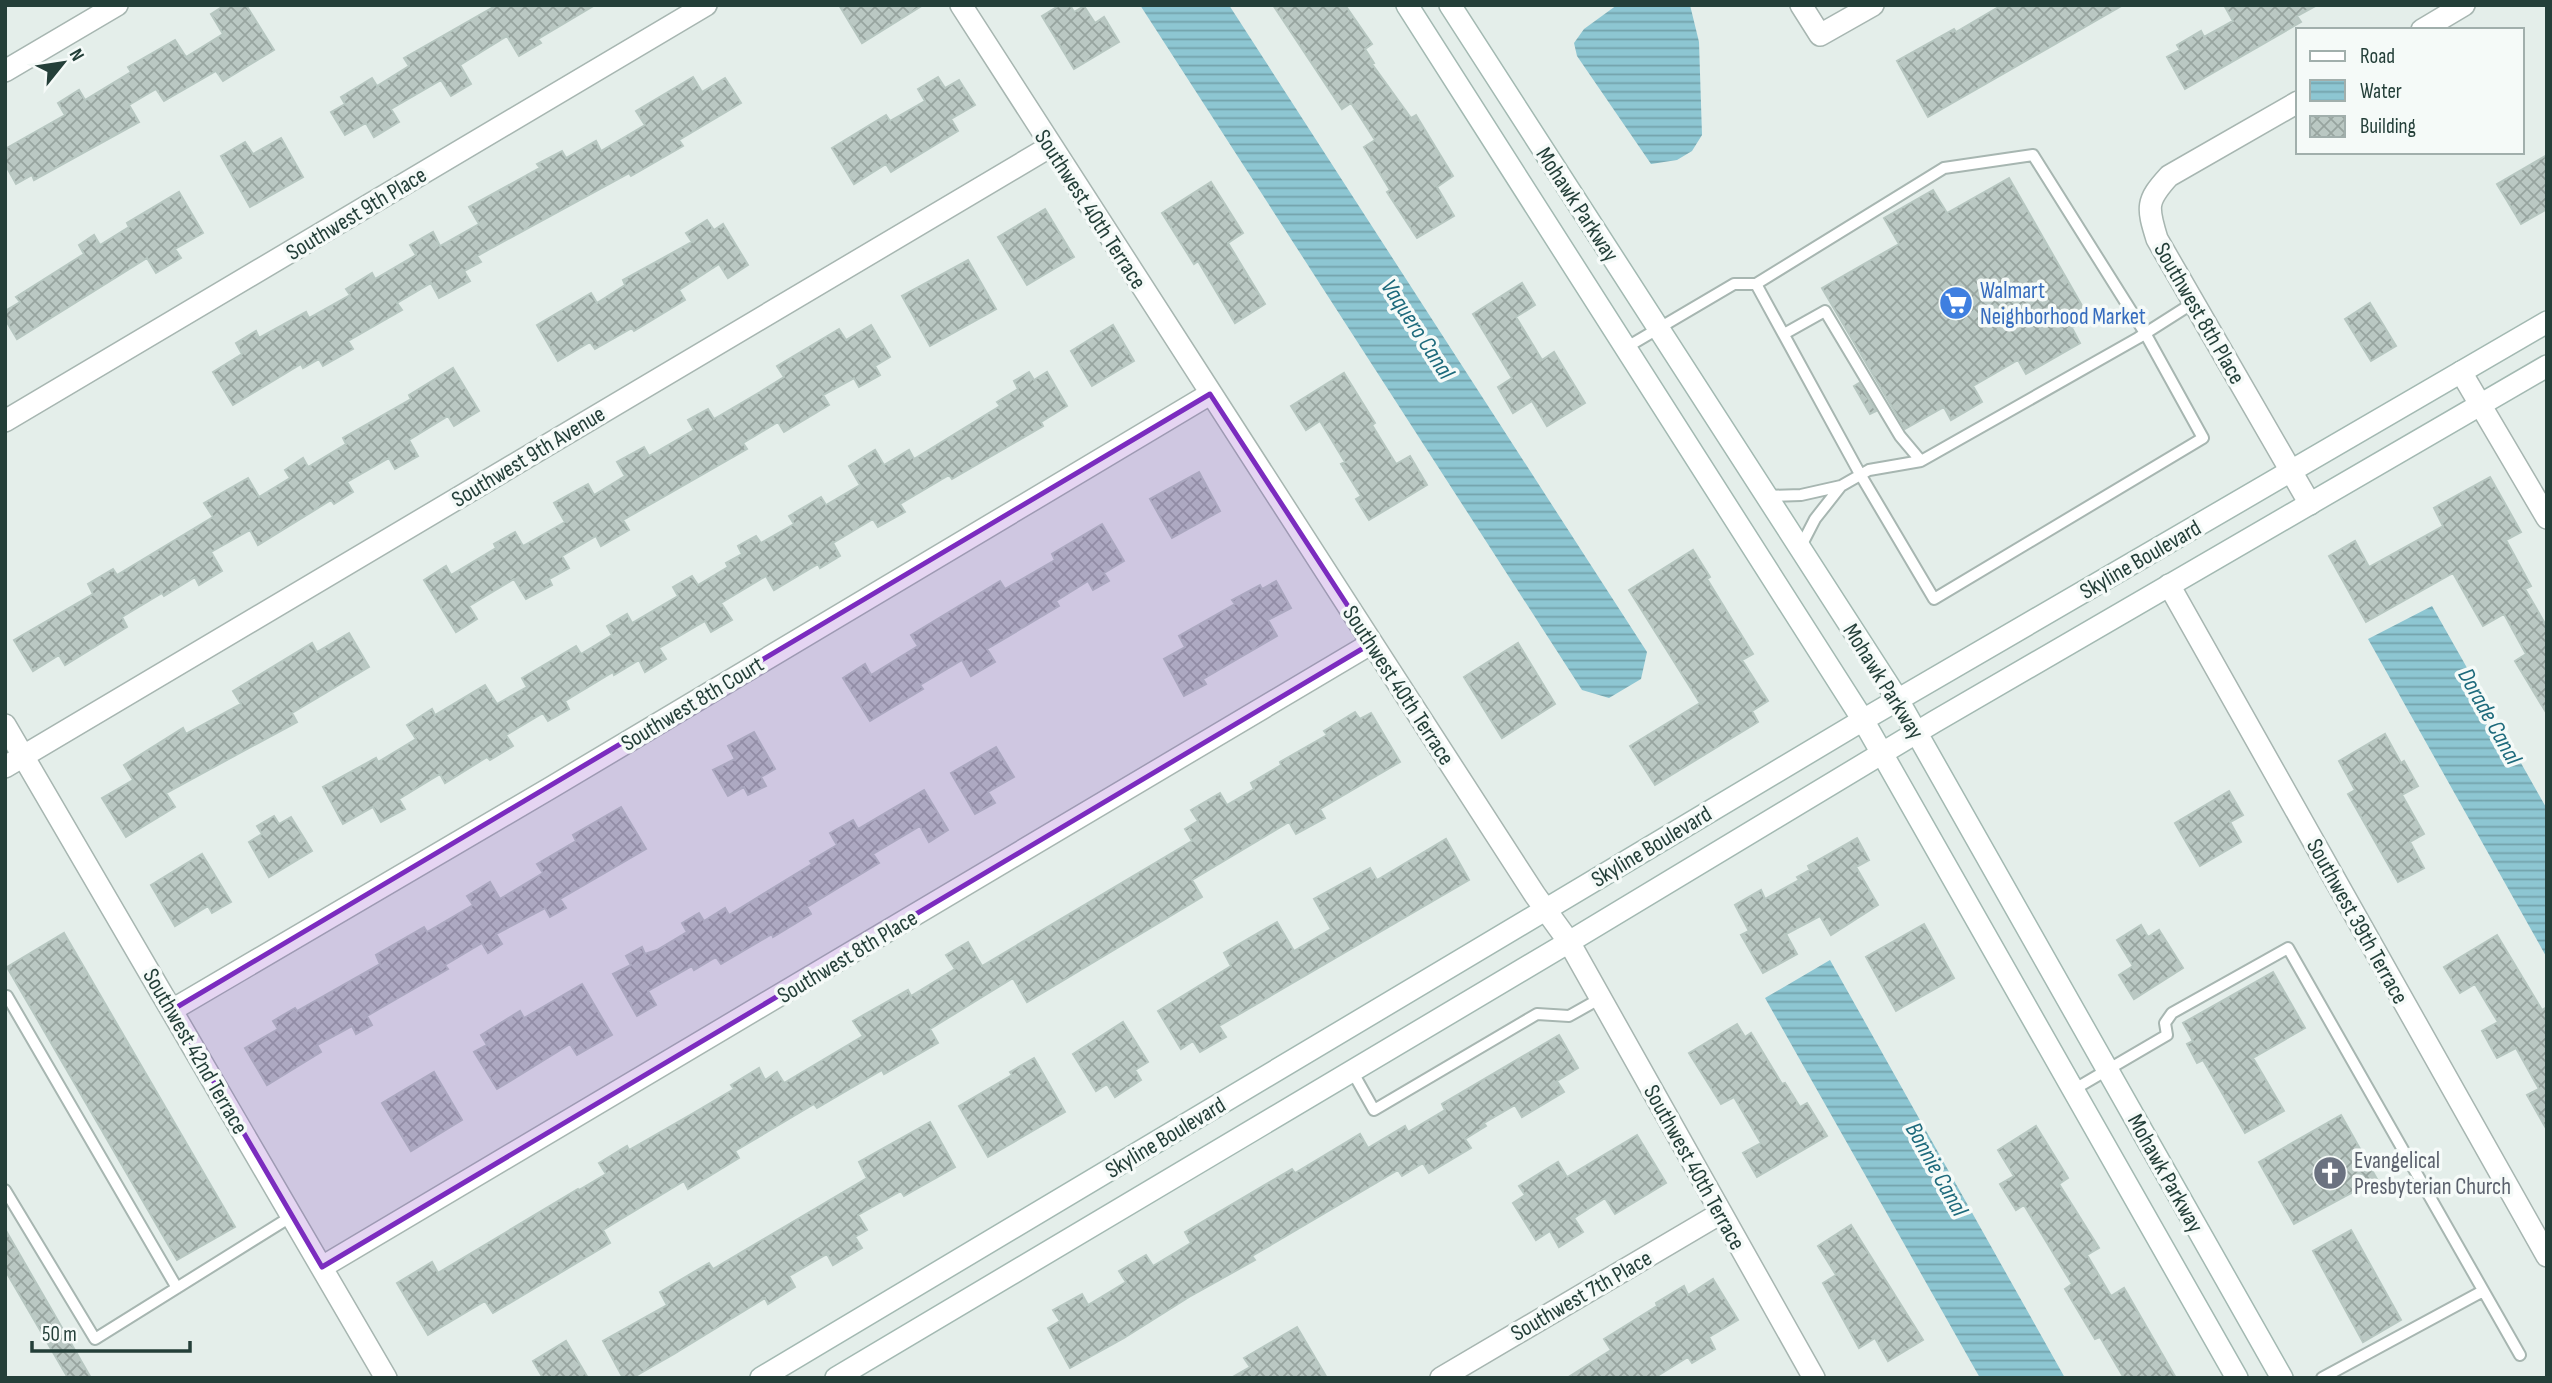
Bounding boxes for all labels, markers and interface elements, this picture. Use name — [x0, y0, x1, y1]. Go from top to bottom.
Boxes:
north arrow — [28, 28, 98, 98]
legend — [2296, 28, 2524, 154]
text: Road — [2360, 44, 2395, 69]
text: N — [64, 45, 89, 65]
text: Water — [2360, 79, 2402, 104]
text: Building — [2360, 114, 2416, 139]
street label: Southwest 40th Terrace — [1028, 125, 1152, 294]
street label: Mohawk Parkway — [1530, 142, 1625, 267]
street label: Southwest 9th Place — [281, 161, 432, 267]
street label: Southwest 8th Place — [2147, 238, 2251, 389]
water label: Vaquero Canal — [1375, 274, 1461, 385]
place label: Walmart Neighborhood Market — [1980, 277, 2146, 331]
supermarket icon: Walmart Neighborhood Market — [1937, 284, 1975, 322]
street label: Southwest 9th Avenue — [447, 400, 610, 514]
street label: Skyline Boulevard — [2075, 514, 2206, 606]
street label: Southwest 40th Terrace — [1336, 601, 1460, 770]
street label: Mohawk Parkway — [1837, 619, 1930, 745]
street label: Southwest 8th Court — [616, 650, 769, 757]
water label: Dorade Canal — [2451, 663, 2528, 770]
street label: Skyline Boulevard — [1586, 800, 1717, 894]
street label: Southwest 39th Terrace — [2300, 834, 2414, 1009]
street label: Southwest 8th Place — [772, 904, 923, 1010]
street label: Southwest 42nd Terrace — [136, 964, 254, 1139]
street label: Southwest 40th Terrace — [1637, 1080, 1751, 1255]
street label: Skyline Boulevard — [1100, 1091, 1231, 1185]
street label: Mohawk Parkway — [2121, 1109, 2209, 1238]
water label: Bonnie Canal — [1899, 1117, 1974, 1222]
place label: Evangelical Presbyterian Church — [2354, 1147, 2511, 1201]
church icon: Evangelical Presbyterian Church — [2311, 1154, 2349, 1192]
street label: Southwest 7th Place — [1506, 1244, 1657, 1347]
scale bar — [32, 1310, 189, 1354]
text: 50 m — [42, 1322, 77, 1347]

